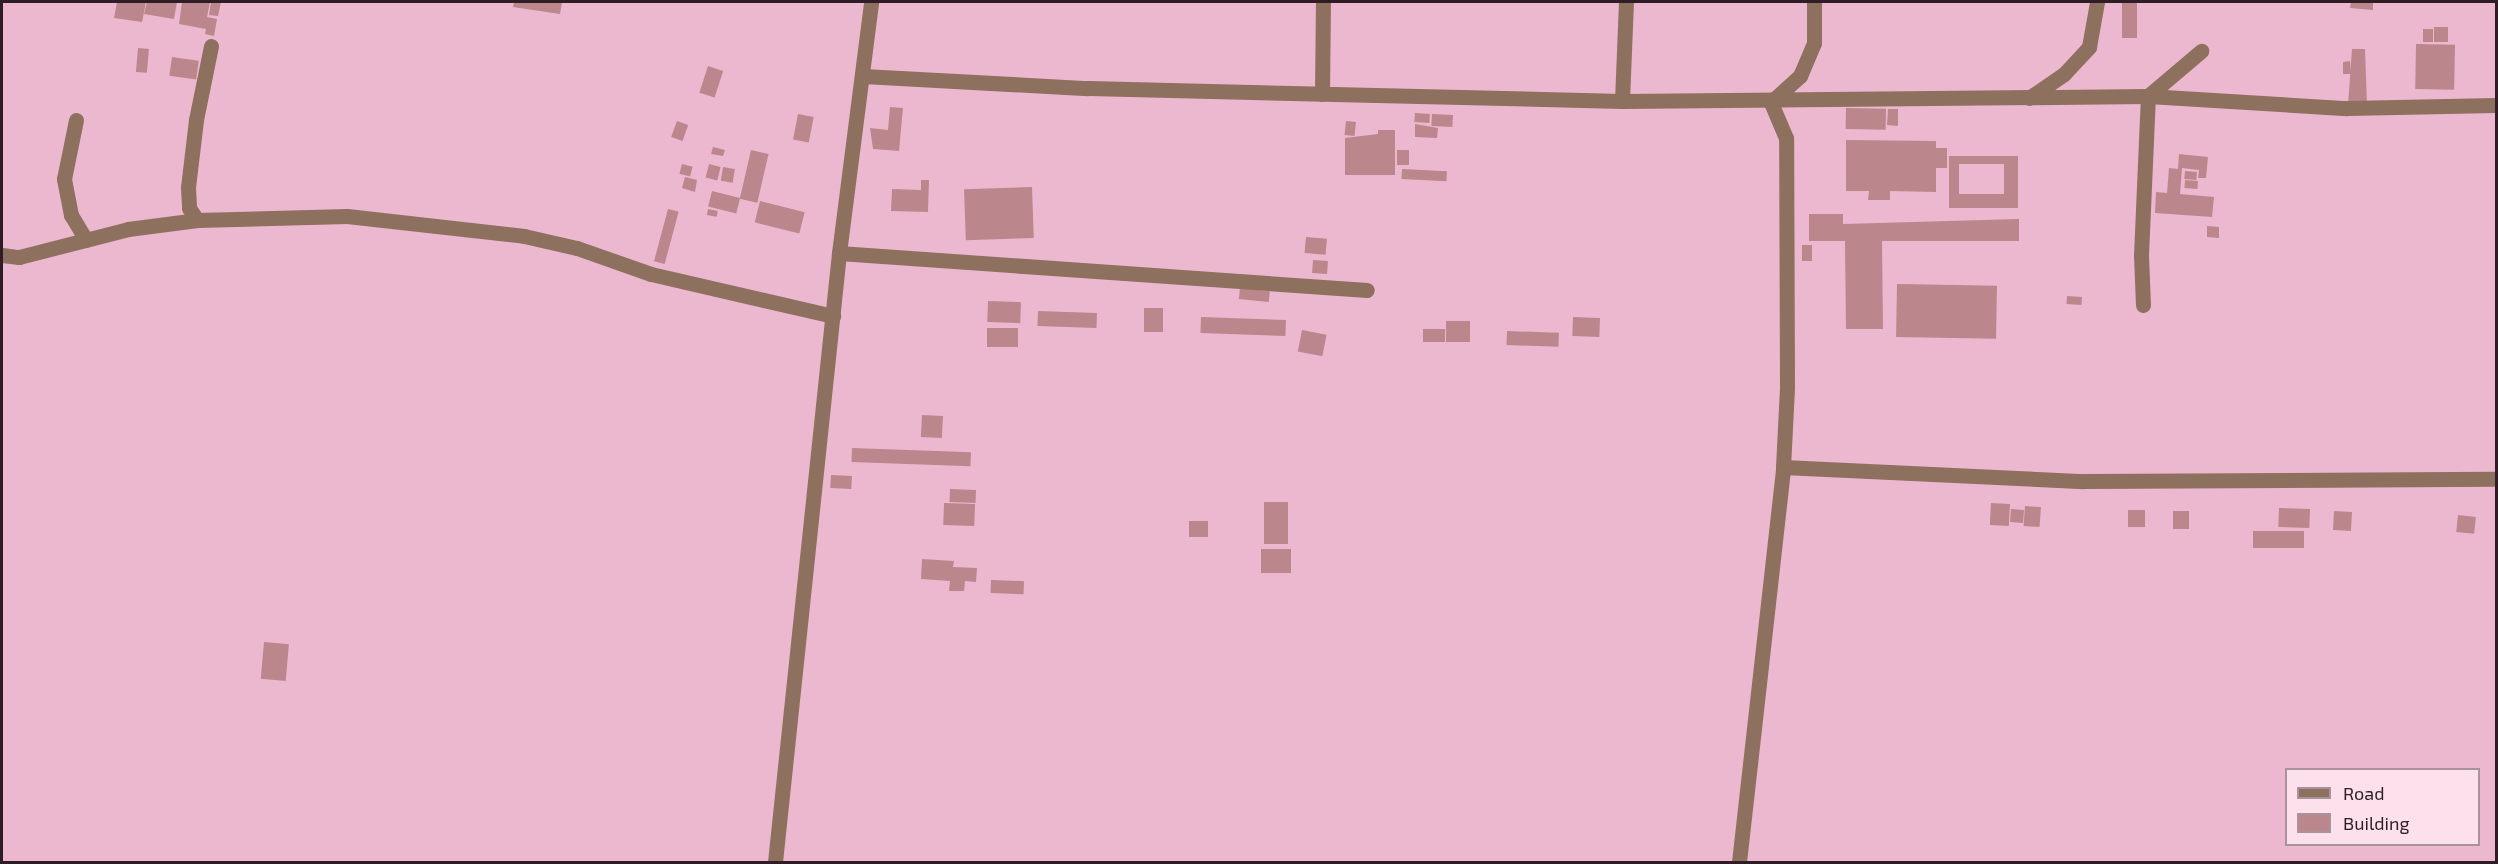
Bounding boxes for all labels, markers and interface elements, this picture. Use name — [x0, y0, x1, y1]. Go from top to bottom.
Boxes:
legend — [2285, 768, 2480, 846]
text: Road — [2343, 782, 2384, 804]
text: Building — [2343, 812, 2410, 834]

